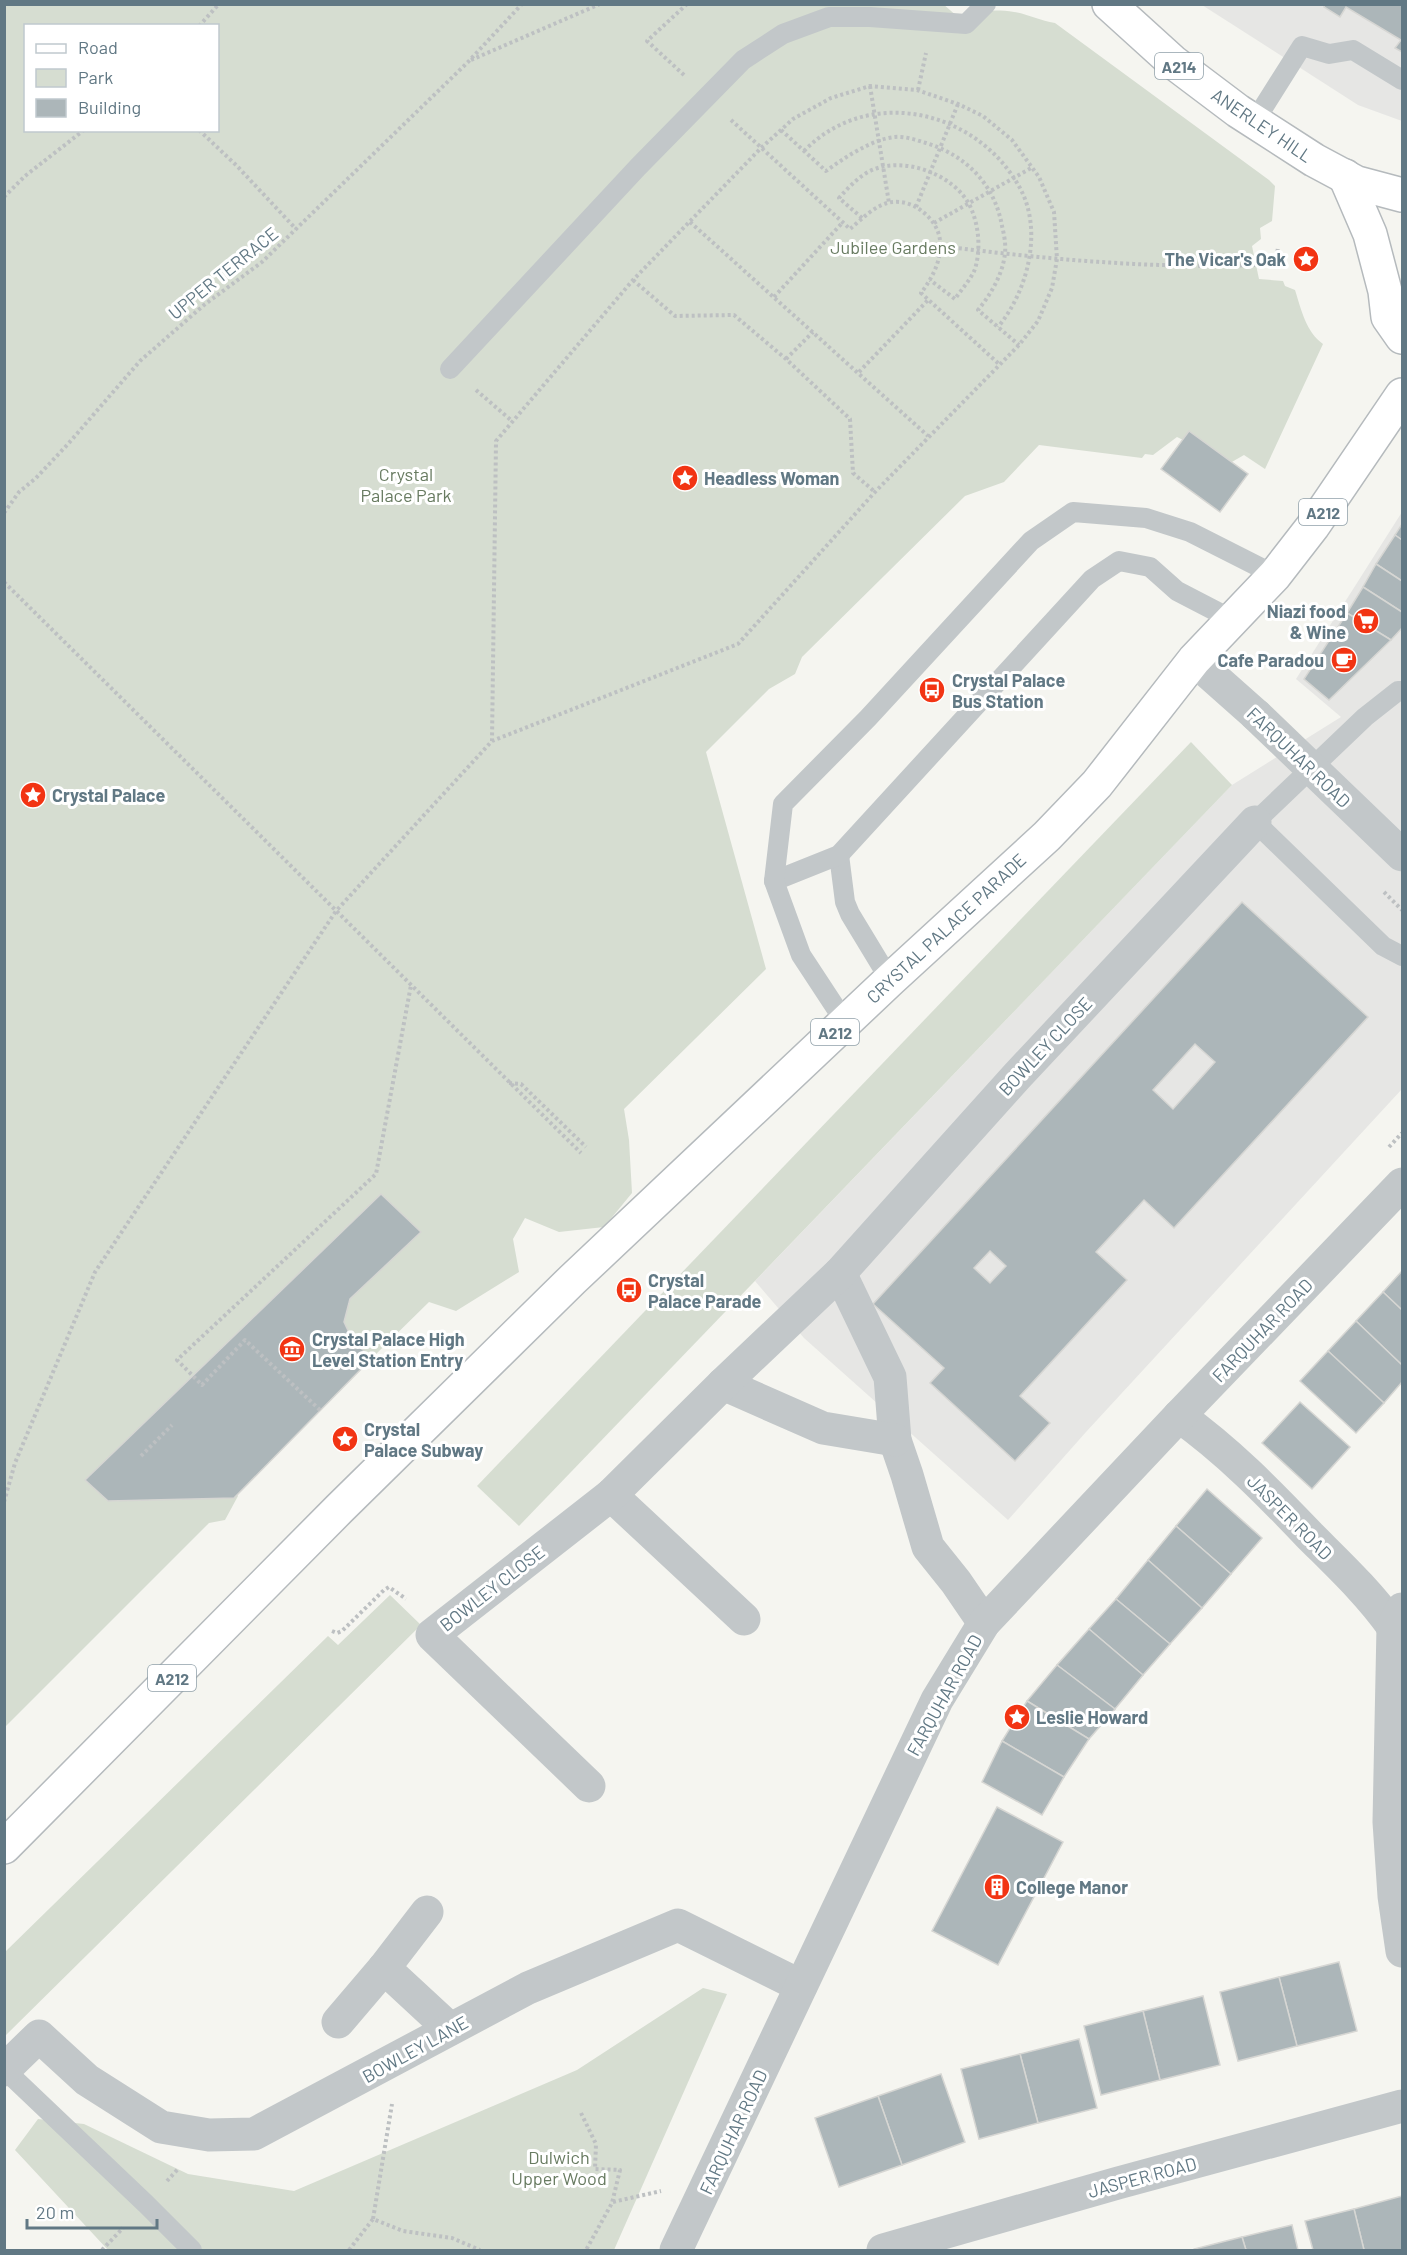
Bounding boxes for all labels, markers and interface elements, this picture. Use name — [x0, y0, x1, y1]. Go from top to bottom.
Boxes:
legend — [24, 24, 219, 132]
text: Road — [78, 36, 118, 58]
road number: A214 — [1155, 53, 1203, 79]
text: Park — [78, 66, 113, 88]
street label: ANERLEY HILL — [1208, 83, 1316, 167]
text: Building — [78, 96, 141, 118]
street label: UPPER TERRACE — [164, 222, 282, 324]
park label: Jubilee Gardens — [830, 236, 956, 258]
place icon: The Vicar's Oak — [1291, 244, 1321, 274]
place label: The Vicar's Oak — [1165, 248, 1286, 270]
park label: Crystal Palace Park — [360, 463, 452, 506]
place icon: Headless Woman — [670, 463, 700, 493]
place label: Headless Woman — [704, 467, 839, 489]
road number: A212 — [1299, 499, 1347, 525]
place label: Niazi food & Wine — [1267, 600, 1346, 643]
supermarket icon: Niazi food & Wine — [1351, 606, 1381, 636]
cafe icon: Cafe Paradou — [1329, 645, 1359, 675]
place label: Cafe Paradou — [1218, 649, 1324, 671]
place label: Crystal Palace Bus Station — [952, 669, 1065, 712]
bus stop icon: Crystal Palace Bus Station — [917, 675, 947, 705]
street label: FARQUHAR ROAD — [1243, 702, 1355, 812]
place icon: Crystal Palace — [18, 780, 48, 810]
place label: Crystal Palace — [52, 784, 165, 806]
street label: CRYSTAL PALACE PARADE — [862, 848, 1030, 1008]
street label: BOWLEY CLOSE — [994, 992, 1096, 1100]
road number: A212 — [811, 1019, 859, 1045]
place label: Crystal Palace Parade — [648, 1269, 762, 1312]
street label: FARQUHAR ROAD — [1207, 1274, 1317, 1386]
bus stop icon: Crystal Palace Parade — [614, 1275, 644, 1305]
place label: Crystal Palace High Level Station Entry — [312, 1328, 465, 1371]
museum icon: Crystal Palace High Level Station Entry — [277, 1334, 307, 1364]
place label: Crystal Palace Subway — [364, 1418, 483, 1461]
place icon: Crystal Palace Subway — [330, 1424, 360, 1454]
street label: JASPER ROAD — [1243, 1470, 1337, 1564]
street label: BOWLEY CLOSE — [435, 1540, 549, 1636]
street label: FARQUHAR ROAD — [902, 1631, 986, 1759]
road number: A212 — [148, 1665, 196, 1691]
place icon: Leslie Howard — [1002, 1702, 1032, 1732]
place label: Leslie Howard — [1036, 1706, 1148, 1728]
building icon: College Manor — [982, 1872, 1012, 1902]
place label: College Manor — [1016, 1876, 1128, 1898]
street label: BOWLEY LANE — [358, 2011, 472, 2087]
street label: FARQUHAR ROAD — [695, 2066, 771, 2198]
park label: Dulwich Upper Wood — [511, 2146, 607, 2189]
street label: JASPER ROAD — [1085, 2152, 1199, 2202]
scale bar — [27, 2192, 158, 2230]
text: 20 m — [36, 2201, 74, 2223]

